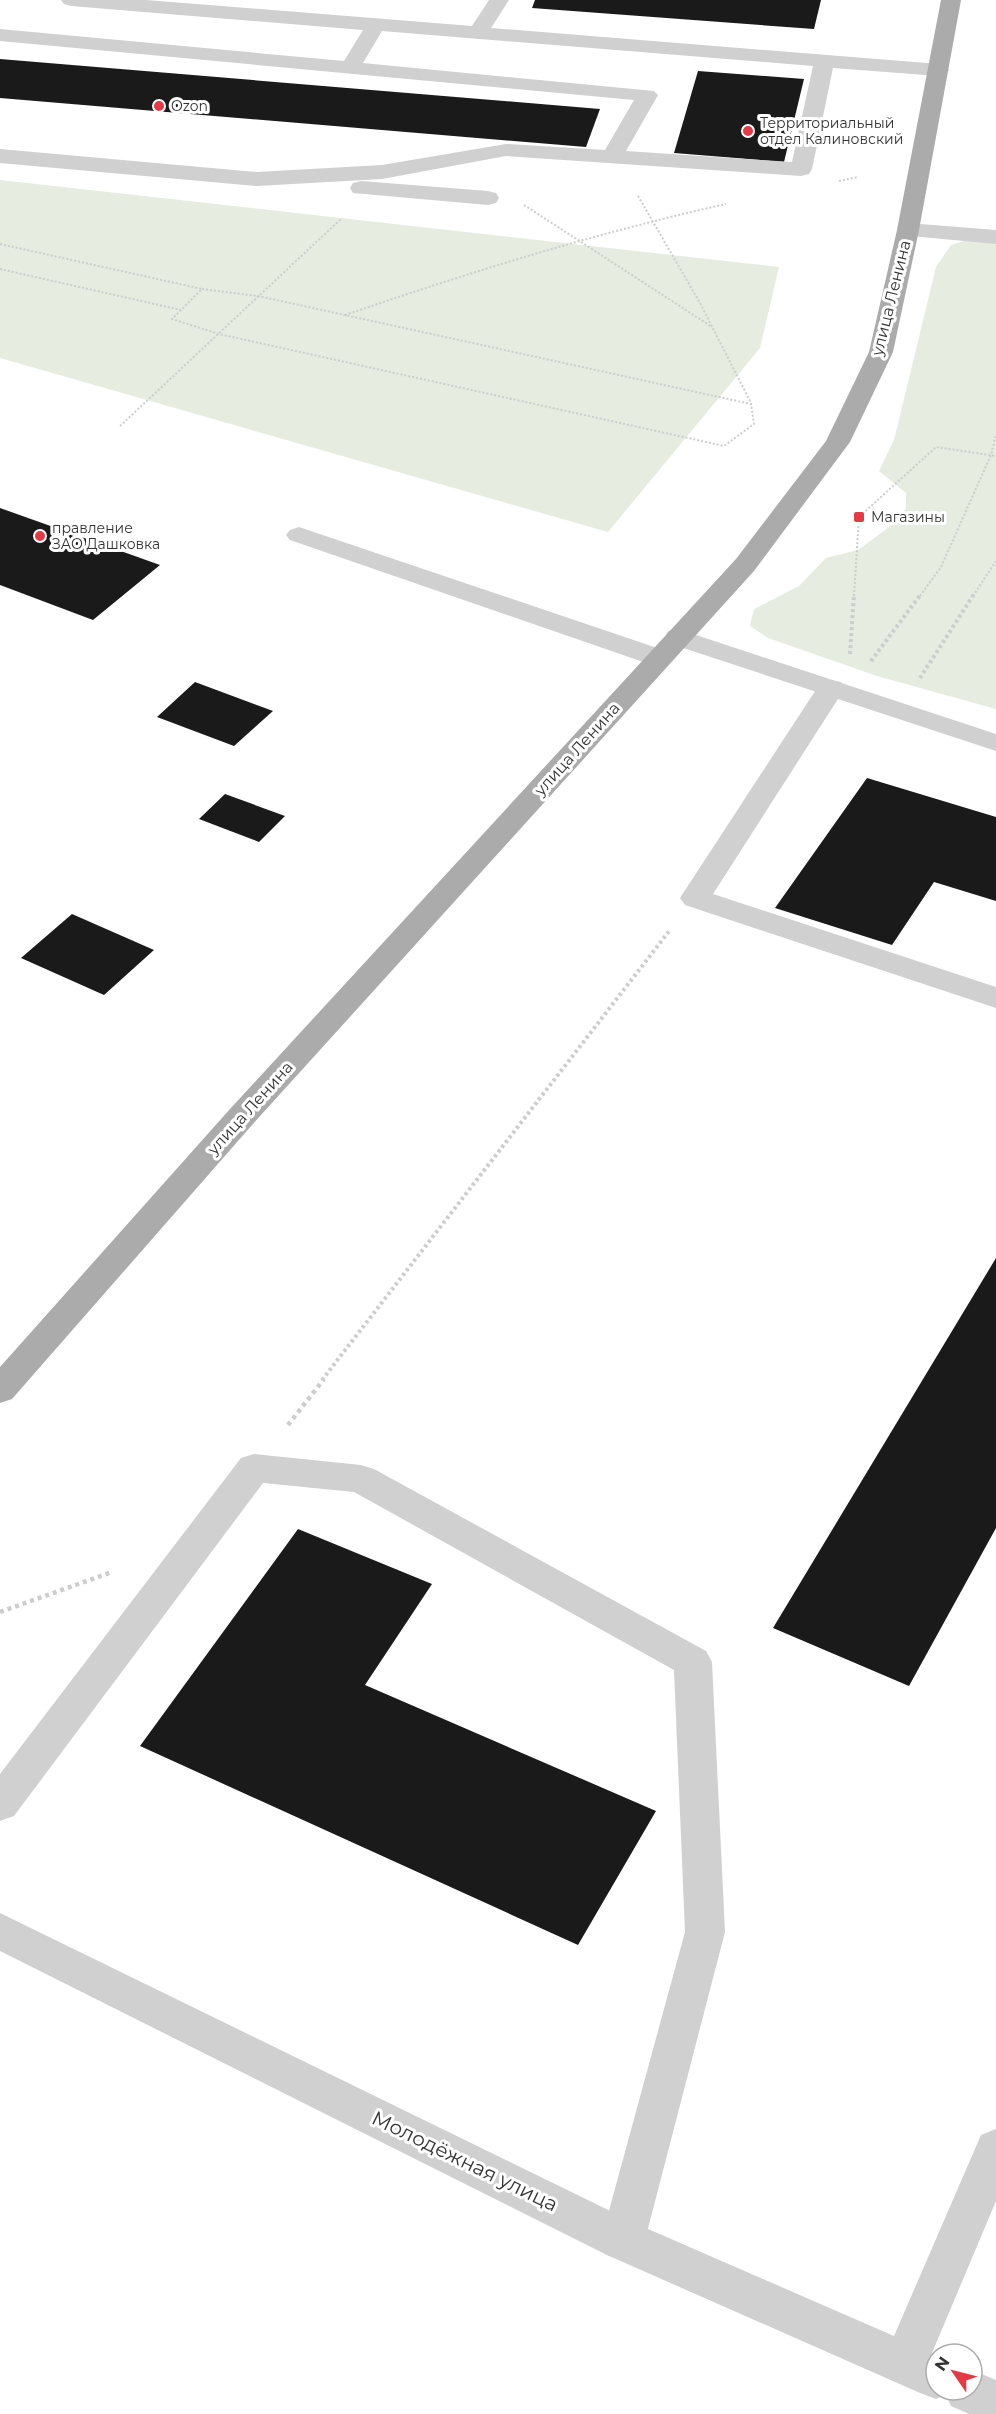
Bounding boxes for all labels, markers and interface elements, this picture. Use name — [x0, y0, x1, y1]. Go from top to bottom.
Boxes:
place label: Ozon — [171, 97, 208, 115]
marker: Ozon — [152, 99, 166, 113]
place label: Территориальный отдел Калиновский — [760, 114, 903, 148]
marker: Территориальный отдел Калиновский — [741, 124, 755, 138]
street label: улица Ленина — [867, 238, 915, 359]
place label: Магазины — [871, 508, 945, 526]
marker: Магазины — [852, 510, 866, 524]
place label: правление ЗАО Дашковка — [52, 519, 160, 553]
marker: правление ЗАО Дашковка — [33, 529, 47, 543]
street label: улица Ленина — [530, 699, 624, 800]
street label: улица Ленина — [203, 1058, 297, 1159]
street label: Молодёжная улица — [368, 2106, 562, 2216]
north arrow — [924, 2342, 984, 2402]
text: N — [931, 2353, 954, 2374]

